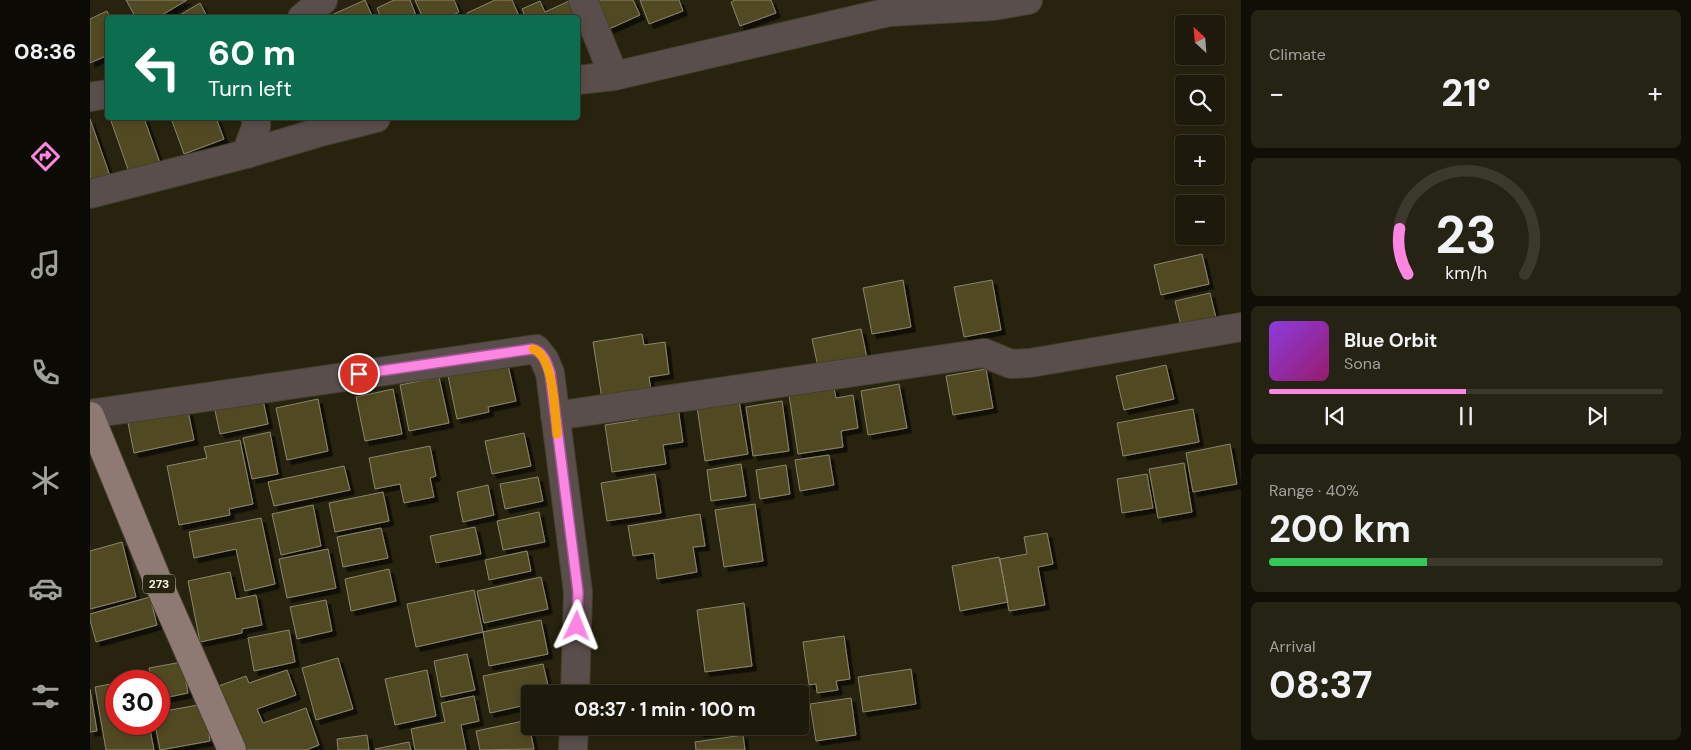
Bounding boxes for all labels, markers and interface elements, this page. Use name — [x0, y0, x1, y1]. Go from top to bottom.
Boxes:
north arrow — [1175, 15, 1225, 65]
map controls — [1175, 15, 1225, 245]
text: 60 m — [208, 30, 296, 76]
icon: left — [125, 35, 190, 100]
text: 08:36 — [14, 37, 76, 66]
text: Climate — [1269, 44, 1326, 65]
text: 21° — [1441, 68, 1491, 118]
text: Turn left — [208, 74, 292, 103]
button: search — [1175, 75, 1225, 125]
text: − — [1269, 75, 1284, 112]
text: + — [1648, 75, 1663, 112]
button: + — [1175, 135, 1225, 185]
icon: directions — [28, 139, 63, 174]
button: − — [1175, 195, 1225, 245]
text: 23 — [1435, 201, 1497, 269]
icon: music — [28, 247, 63, 282]
text: km/h — [1445, 261, 1487, 285]
text: Blue Orbit — [1344, 328, 1437, 353]
pin — [338, 353, 380, 395]
text: Sona — [1344, 353, 1381, 374]
icon: phone — [28, 355, 63, 390]
icon: arrive — [345, 360, 373, 388]
icon: previous — [1321, 402, 1349, 430]
icon: pause — [1452, 402, 1480, 430]
icon: next — [1583, 402, 1611, 430]
icon: climate — [28, 463, 63, 498]
text: Range · 40% — [1269, 480, 1359, 501]
text: 200 km — [1269, 504, 1411, 554]
icon: car — [28, 571, 63, 606]
road number: 273 — [143, 574, 175, 594]
position arrow — [550, 599, 602, 651]
text: Arrival — [1269, 636, 1316, 657]
text: 08:37 — [1269, 660, 1373, 710]
speed limit sign: 30 — [105, 670, 170, 735]
icon: filters — [28, 679, 63, 714]
text: 08:37 · 1 min · 100 m — [574, 697, 756, 722]

